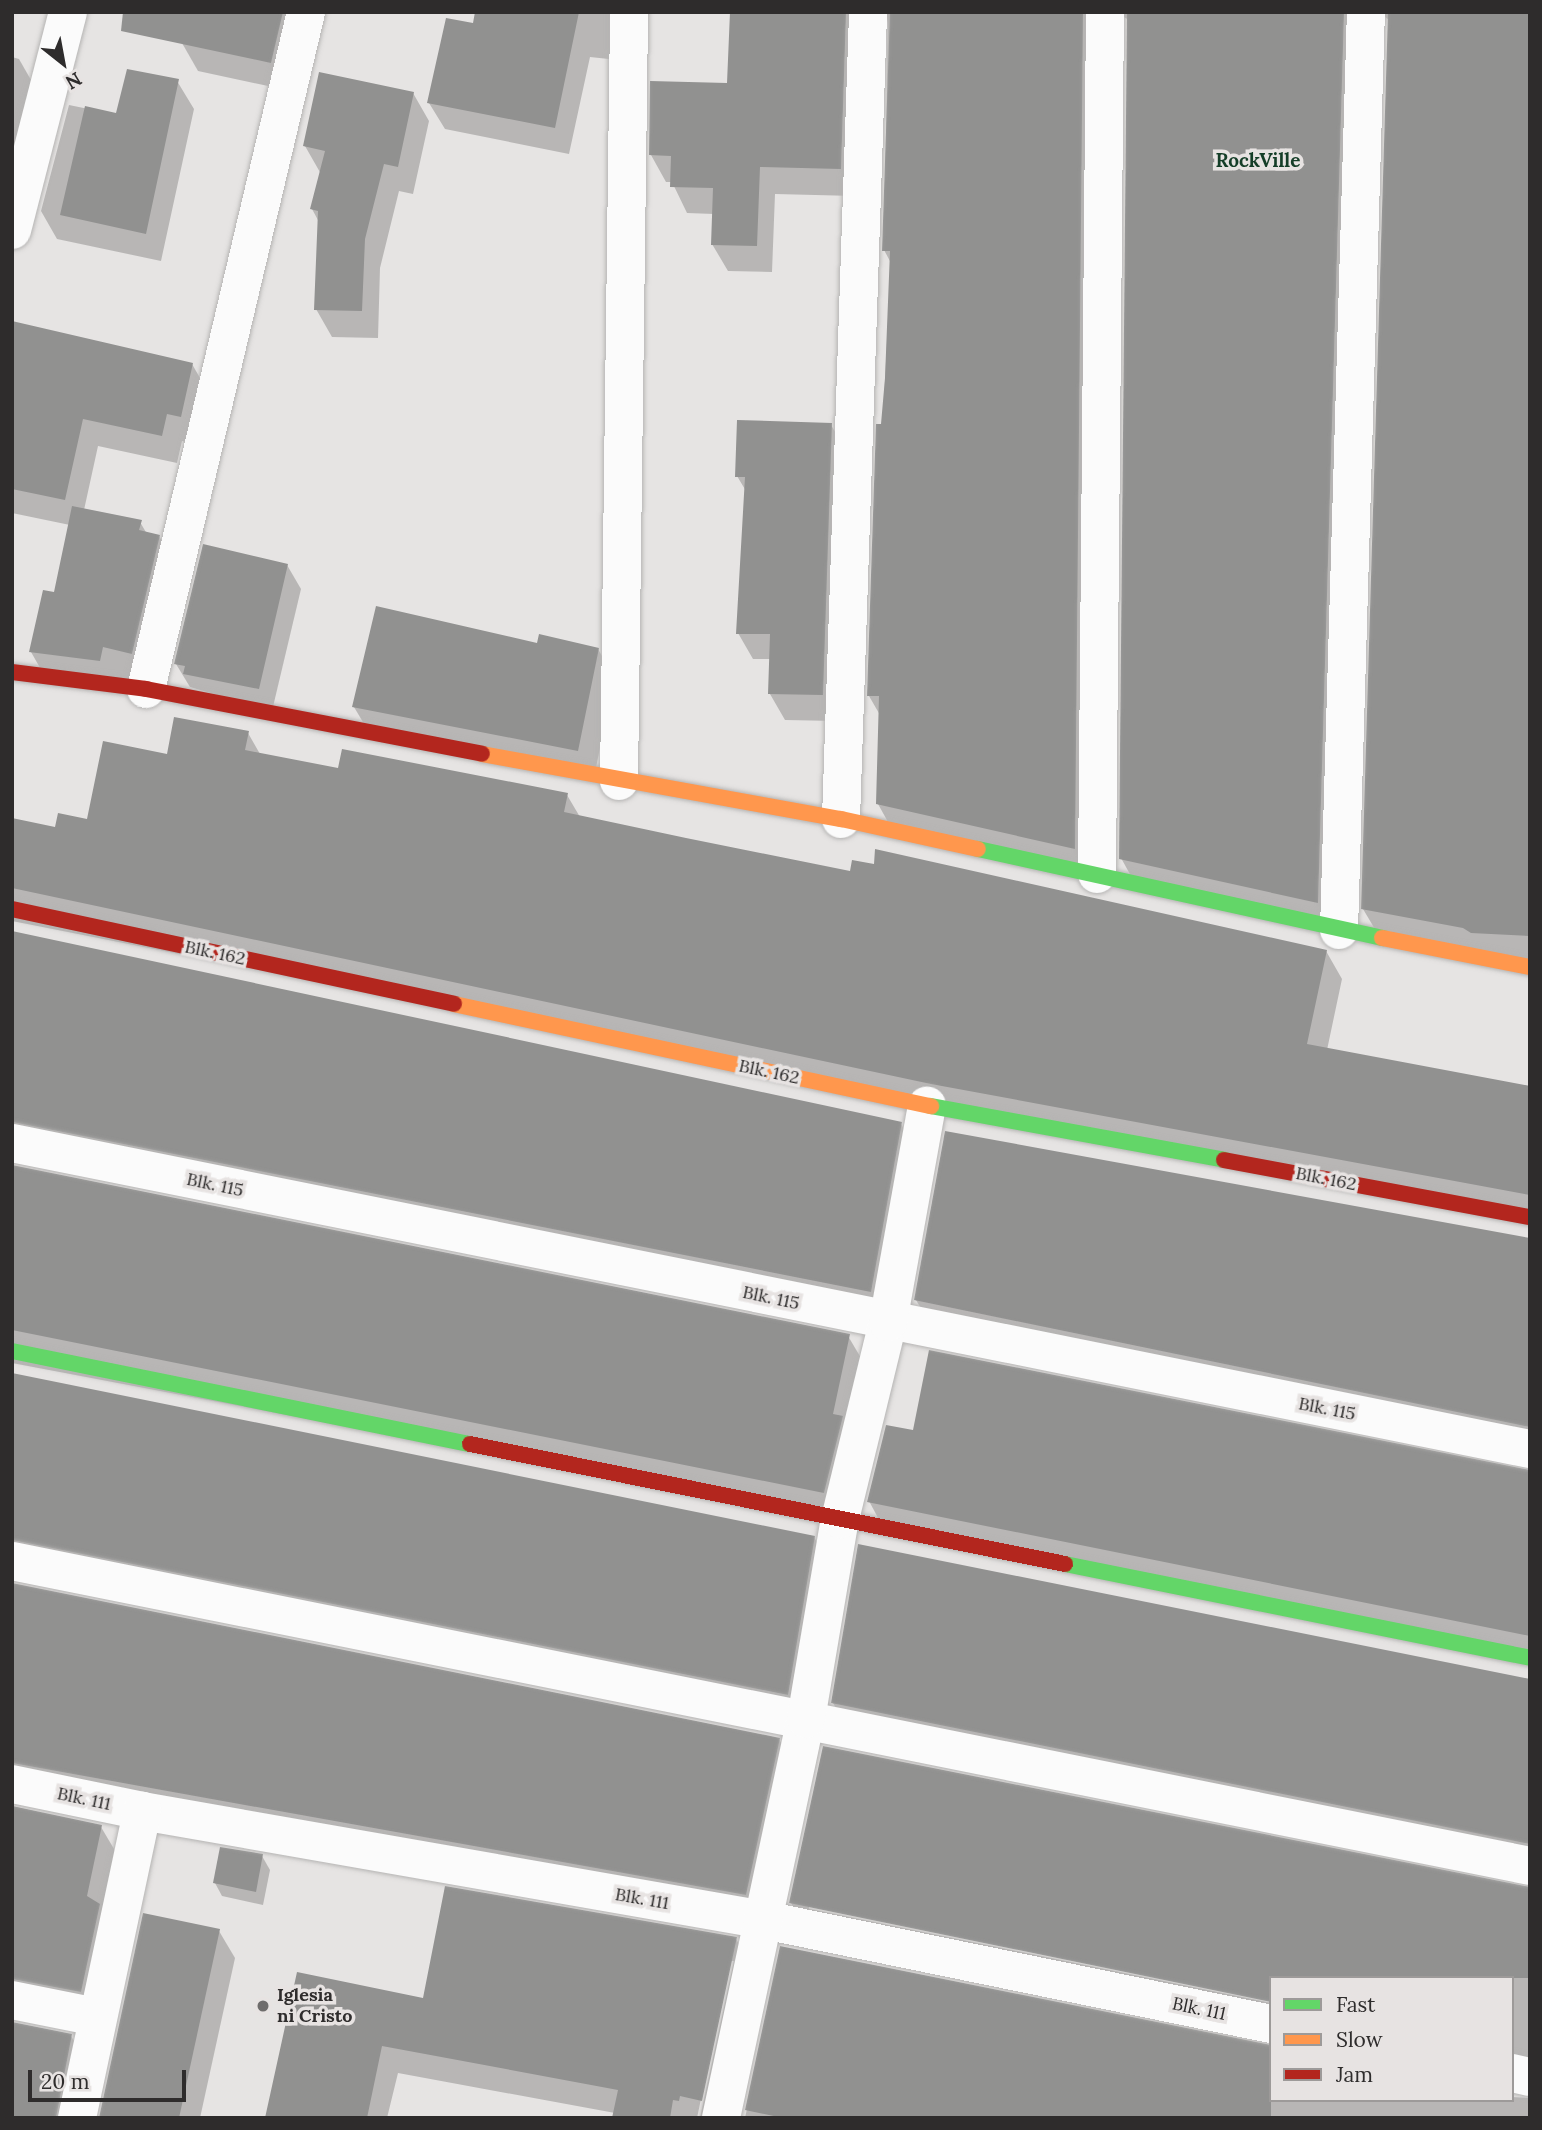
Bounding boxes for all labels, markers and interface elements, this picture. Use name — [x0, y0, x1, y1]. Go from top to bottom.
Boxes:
north arrow — [28, 28, 98, 98]
text: N — [61, 67, 86, 95]
district label: RockVille — [1215, 150, 1301, 172]
street label: Blk. 162 — [183, 936, 247, 970]
street label: Blk. 162 — [737, 1055, 801, 1089]
street label: Blk. 162 — [1294, 1163, 1358, 1195]
street label: Blk. 115 — [185, 1168, 245, 1202]
street label: Blk. 115 — [741, 1281, 801, 1315]
street label: Blk. 115 — [1297, 1393, 1357, 1425]
street label: Blk. 111 — [55, 1783, 113, 1815]
street label: Blk. 111 — [613, 1884, 671, 1914]
legend — [1269, 1976, 1514, 2102]
place label: Iglesia ni Cristo — [277, 1985, 352, 2028]
text: Fast — [1336, 1991, 1375, 2018]
street label: Blk. 111 — [1170, 1993, 1228, 2025]
marker: Iglesia ni Cristo — [255, 1998, 271, 2014]
text: Slow — [1336, 2026, 1383, 2053]
scale bar — [32, 2056, 189, 2100]
text: Jam — [1336, 2061, 1373, 2088]
text: 20 m — [41, 2068, 90, 2095]

